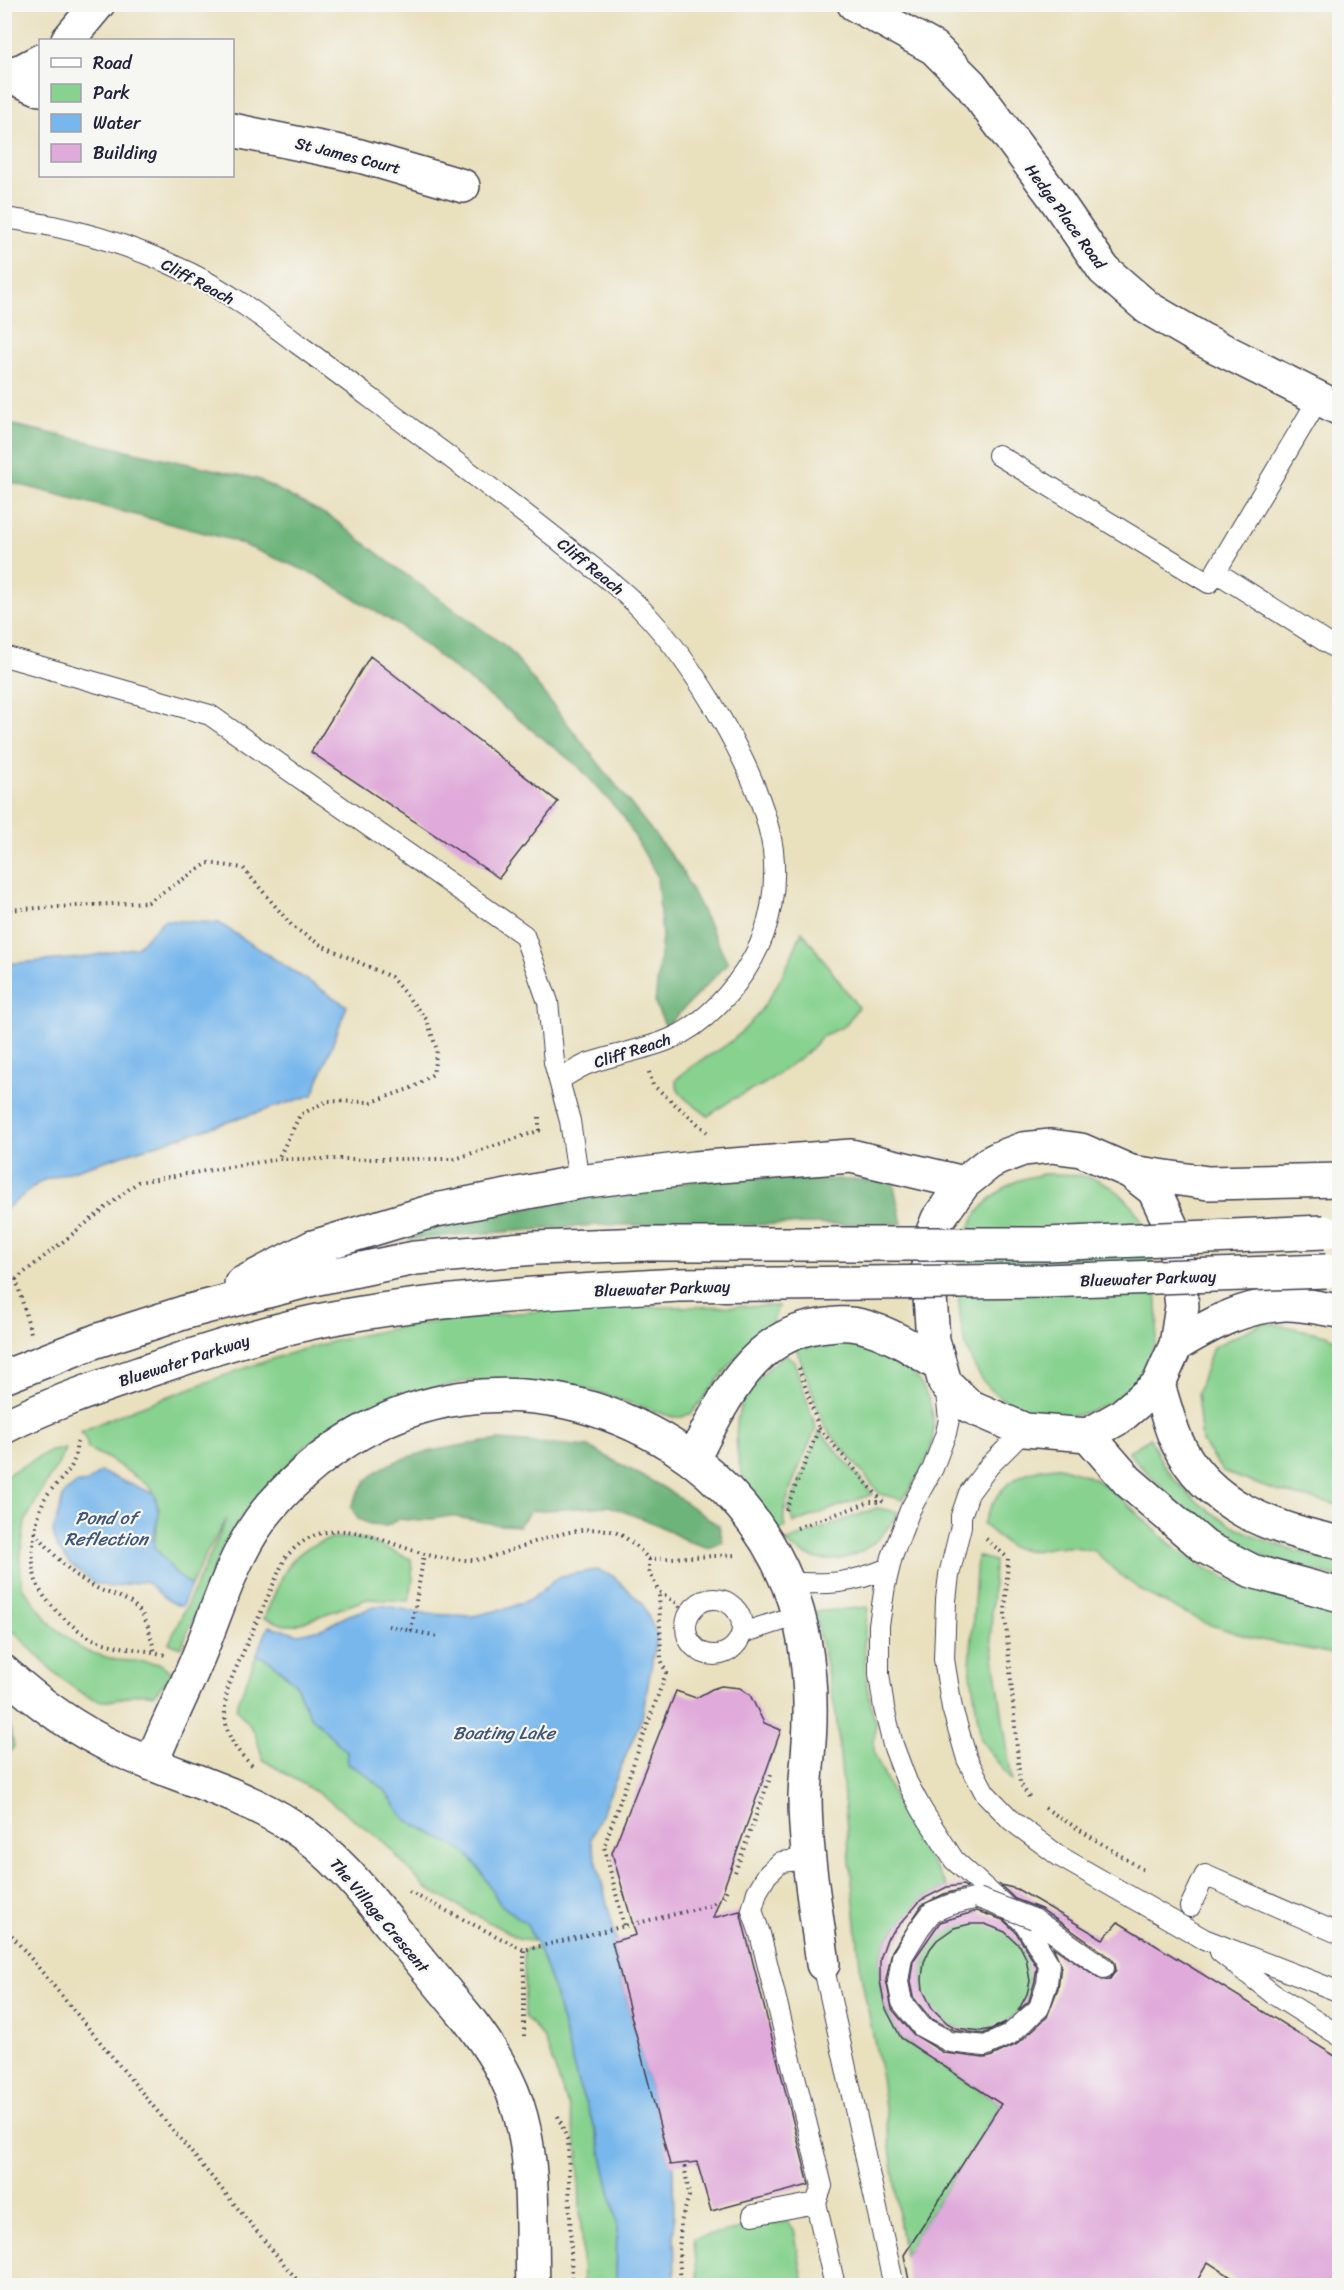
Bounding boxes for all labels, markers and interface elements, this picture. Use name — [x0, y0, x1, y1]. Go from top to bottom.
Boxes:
legend — [39, 39, 234, 177]
text: Road — [93, 47, 133, 79]
text: Park — [93, 77, 130, 109]
text: Water — [93, 107, 142, 139]
street label: St James Court — [292, 128, 404, 183]
text: Building — [93, 137, 157, 169]
street label: Hedge Place Road — [1017, 157, 1115, 277]
street label: Cliff Reach — [156, 250, 240, 313]
street label: Cliff Reach — [551, 530, 631, 603]
street label: Cliff Reach — [590, 1024, 675, 1077]
street label: Bluewater Parkway — [1079, 1262, 1217, 1295]
street label: Bluewater Parkway — [593, 1272, 731, 1305]
street label: Bluewater Parkway — [115, 1325, 254, 1395]
water label: Pond of Reflection — [64, 1502, 150, 1555]
water label: Boating Lake — [453, 1717, 557, 1749]
street label: The Village Crescent — [322, 1851, 437, 1980]

